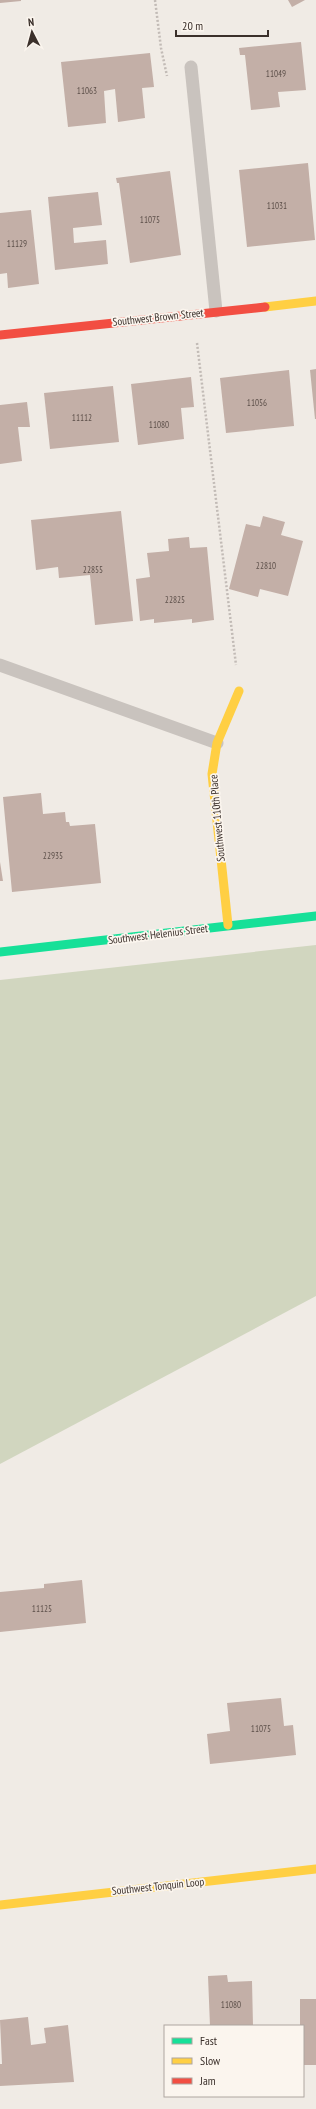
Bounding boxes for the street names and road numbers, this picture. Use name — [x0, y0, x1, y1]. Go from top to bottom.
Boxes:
street label: Southwest Brown Street — [112, 305, 204, 329]
street label: Southwest 110th Place — [206, 773, 228, 862]
street label: Southwest Helenius Street — [107, 921, 209, 947]
street label: Southwest Tonquin Loop — [111, 1874, 205, 1898]

